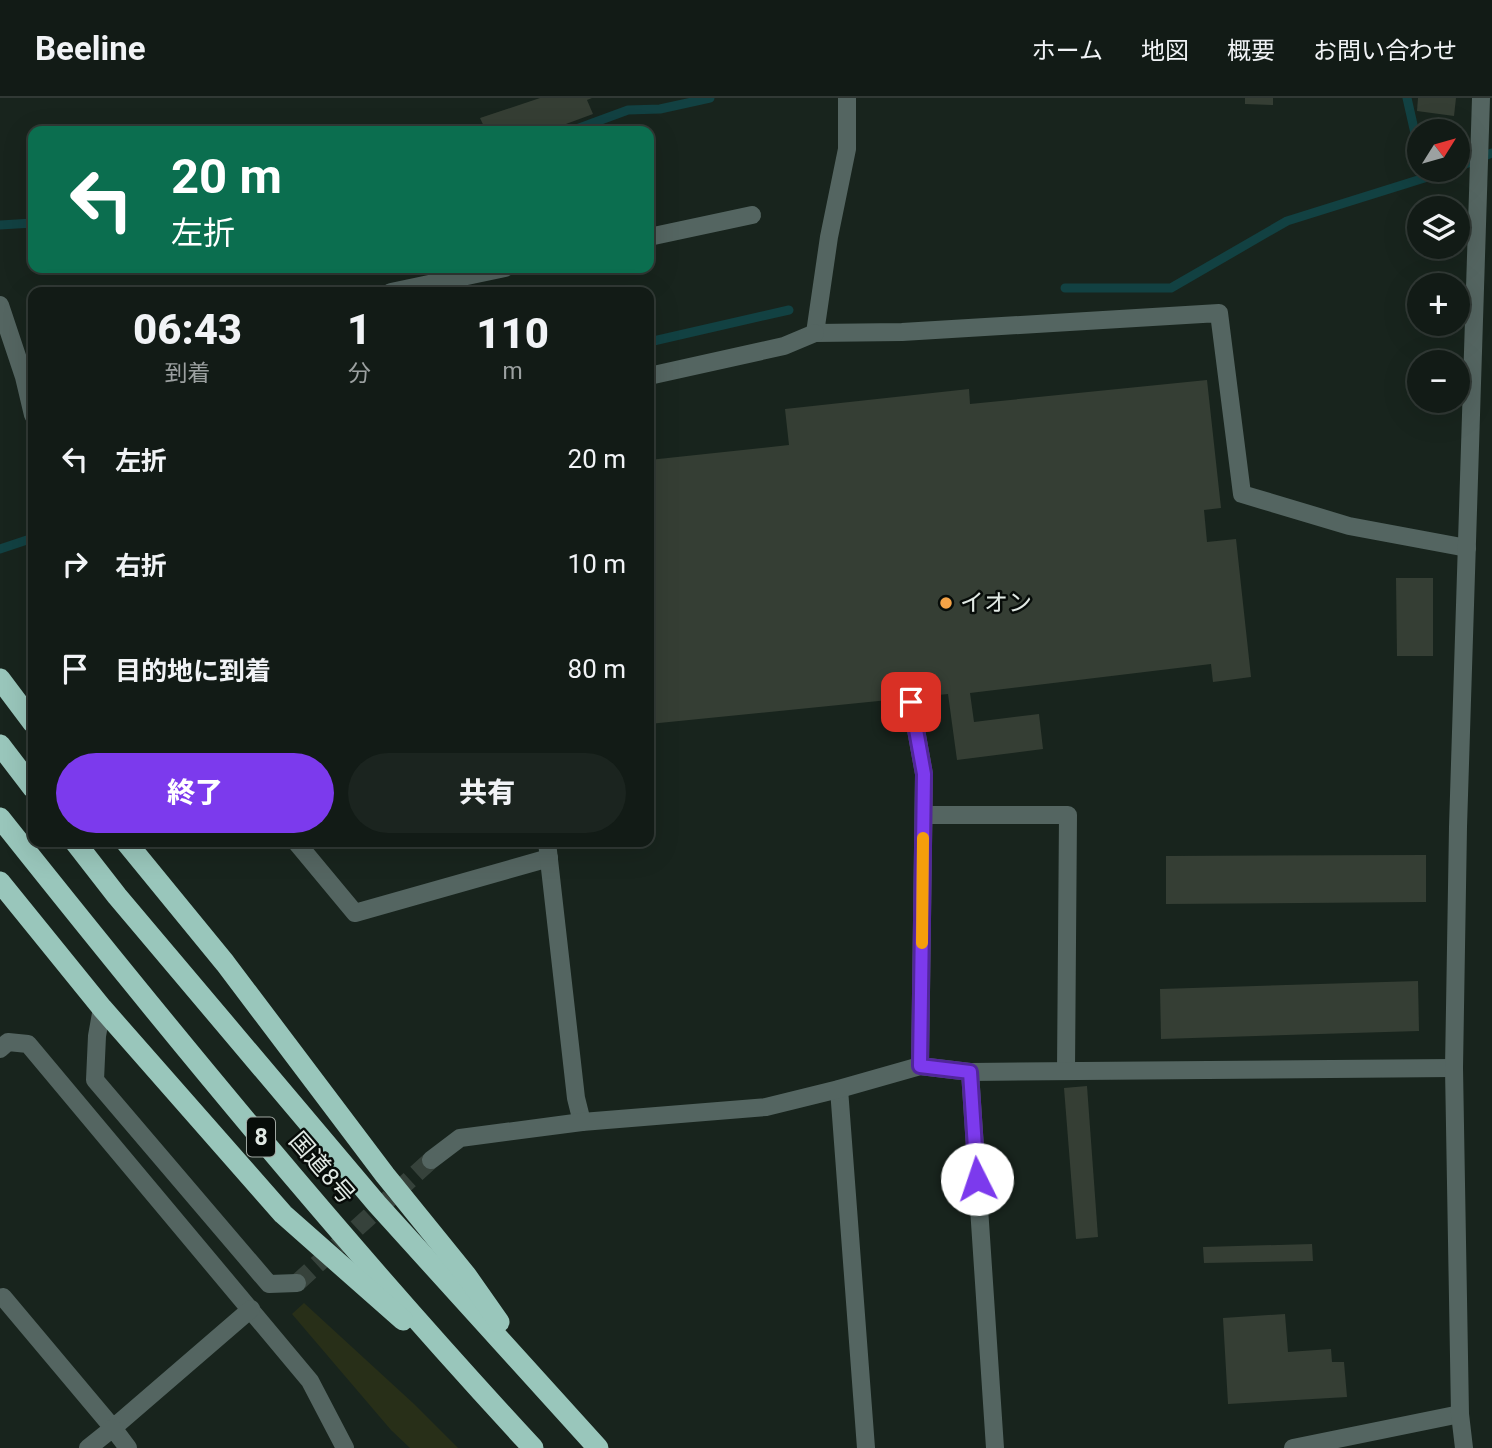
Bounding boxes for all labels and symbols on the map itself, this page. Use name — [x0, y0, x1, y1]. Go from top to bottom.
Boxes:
north arrow — [1407, 119, 1470, 182]
place label: イオン — [960, 589, 1032, 617]
marker: イオン — [938, 595, 954, 611]
pin — [881, 672, 941, 732]
road number: 8 — [247, 1118, 275, 1156]
street label: 国道8号 — [283, 1127, 361, 1209]
position arrow — [940, 1142, 1014, 1216]

